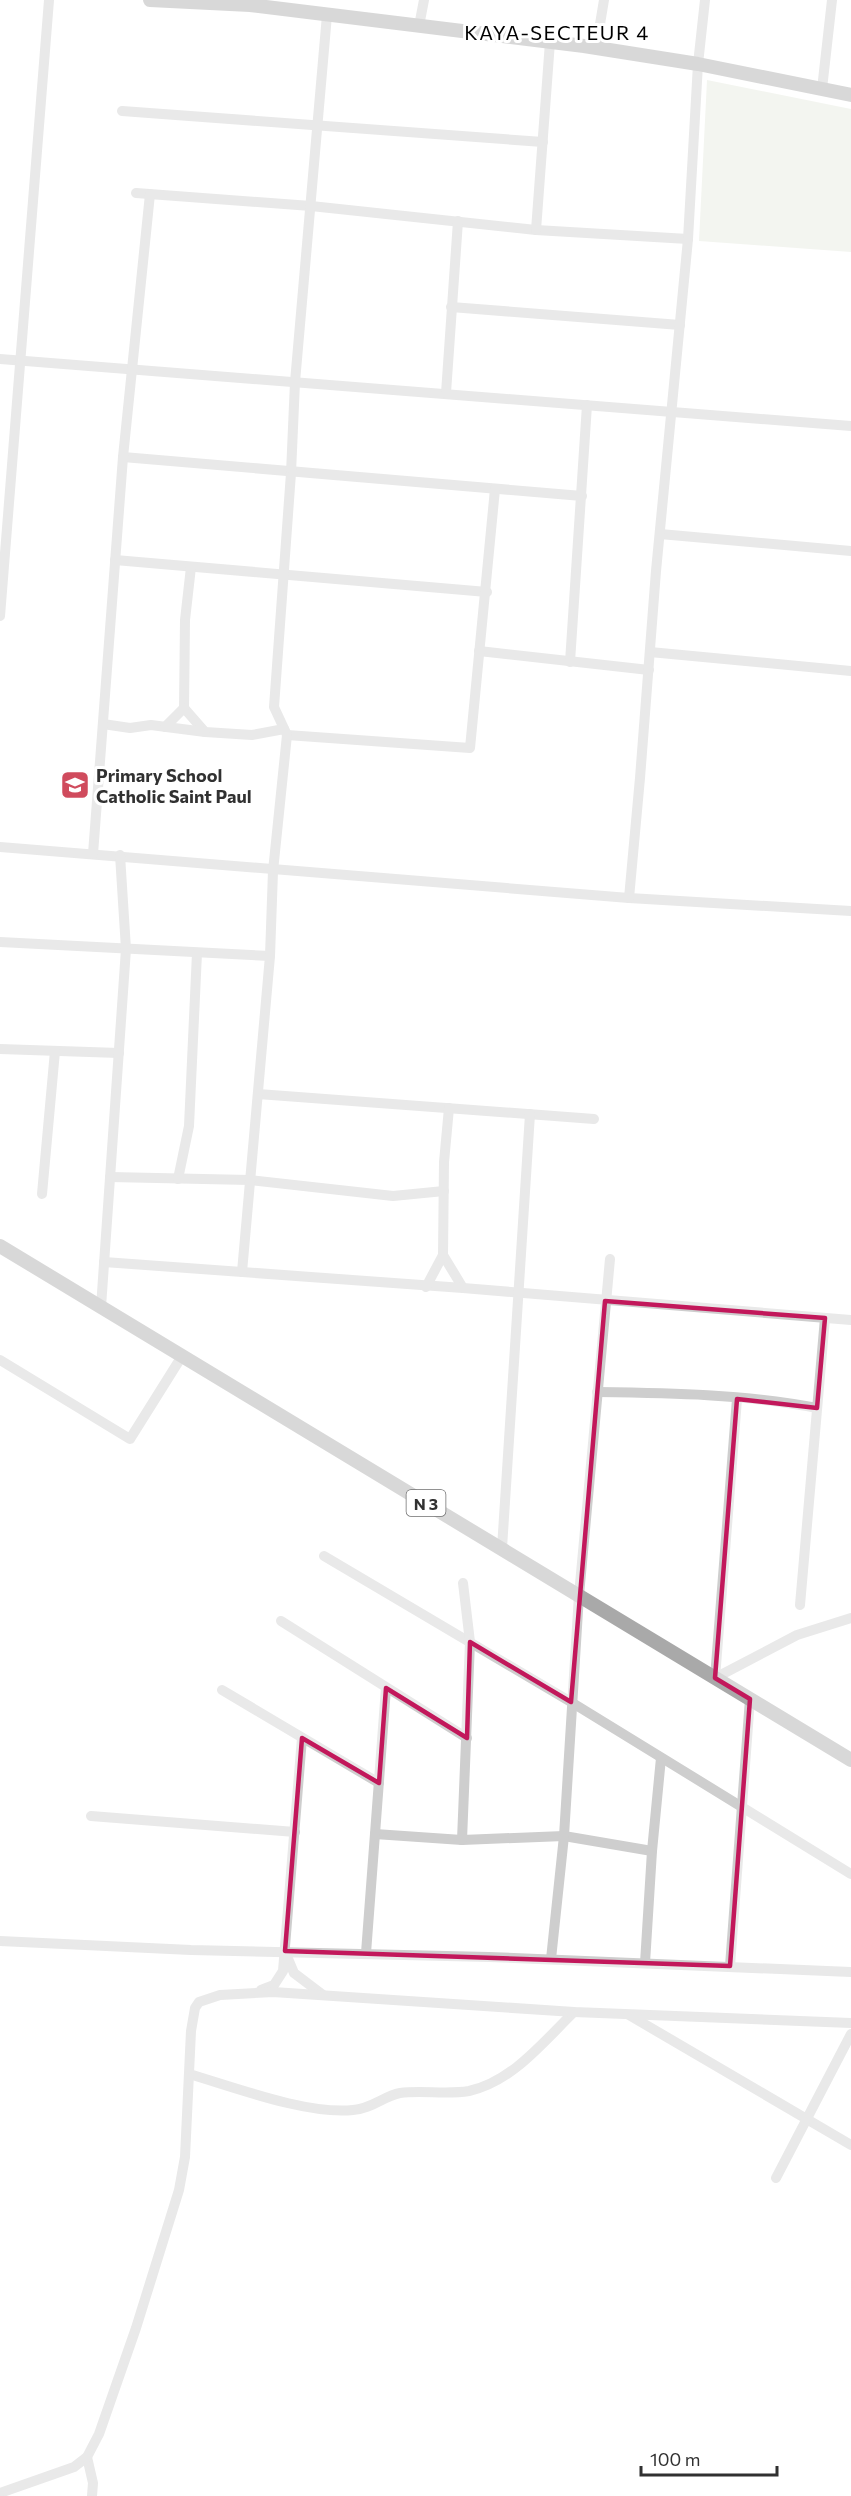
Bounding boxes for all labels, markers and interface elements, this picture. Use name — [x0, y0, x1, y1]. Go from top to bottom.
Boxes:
district label: KAYA-SECTEUR 4 — [464, 20, 650, 44]
place label: Primary School Catholic Saint Paul — [96, 764, 252, 807]
school or university icon: Primary School Catholic Saint Paul — [59, 769, 91, 801]
road number: N 3 — [406, 1490, 446, 1516]
scale bar — [641, 2439, 778, 2477]
text: 100 m — [650, 2448, 700, 2470]

